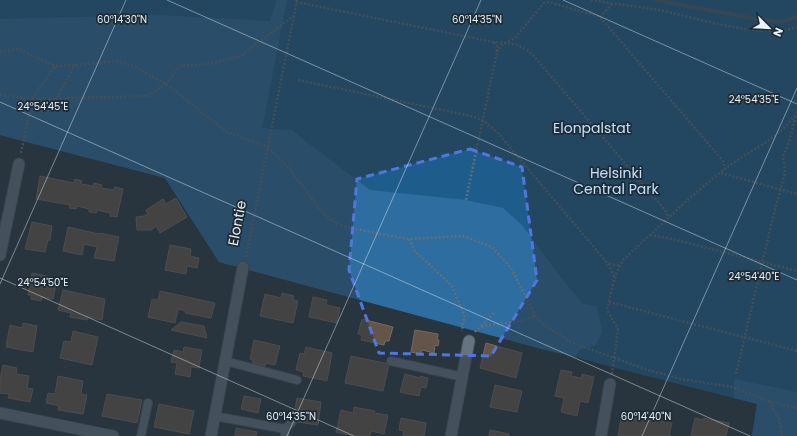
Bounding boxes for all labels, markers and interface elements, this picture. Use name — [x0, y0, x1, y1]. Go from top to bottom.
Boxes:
north arrow — [749, 8, 789, 48]
text: 60°14'30"N — [97, 12, 147, 27]
text: 60°14'35"N — [452, 12, 502, 27]
text: N — [769, 25, 787, 39]
text: 24°54'35"E — [729, 92, 779, 107]
text: 24°54'45"E — [18, 99, 68, 114]
park label: Elonpalstat — [553, 118, 631, 138]
park label: Helsinki Central Park — [573, 163, 659, 199]
street label: Elontie — [223, 198, 251, 247]
text: 24°54'40"E — [729, 269, 779, 284]
text: 24°54'50"E — [18, 275, 68, 290]
text: 60°14'35"N — [266, 409, 316, 424]
text: 60°14'40"N — [621, 409, 671, 424]

